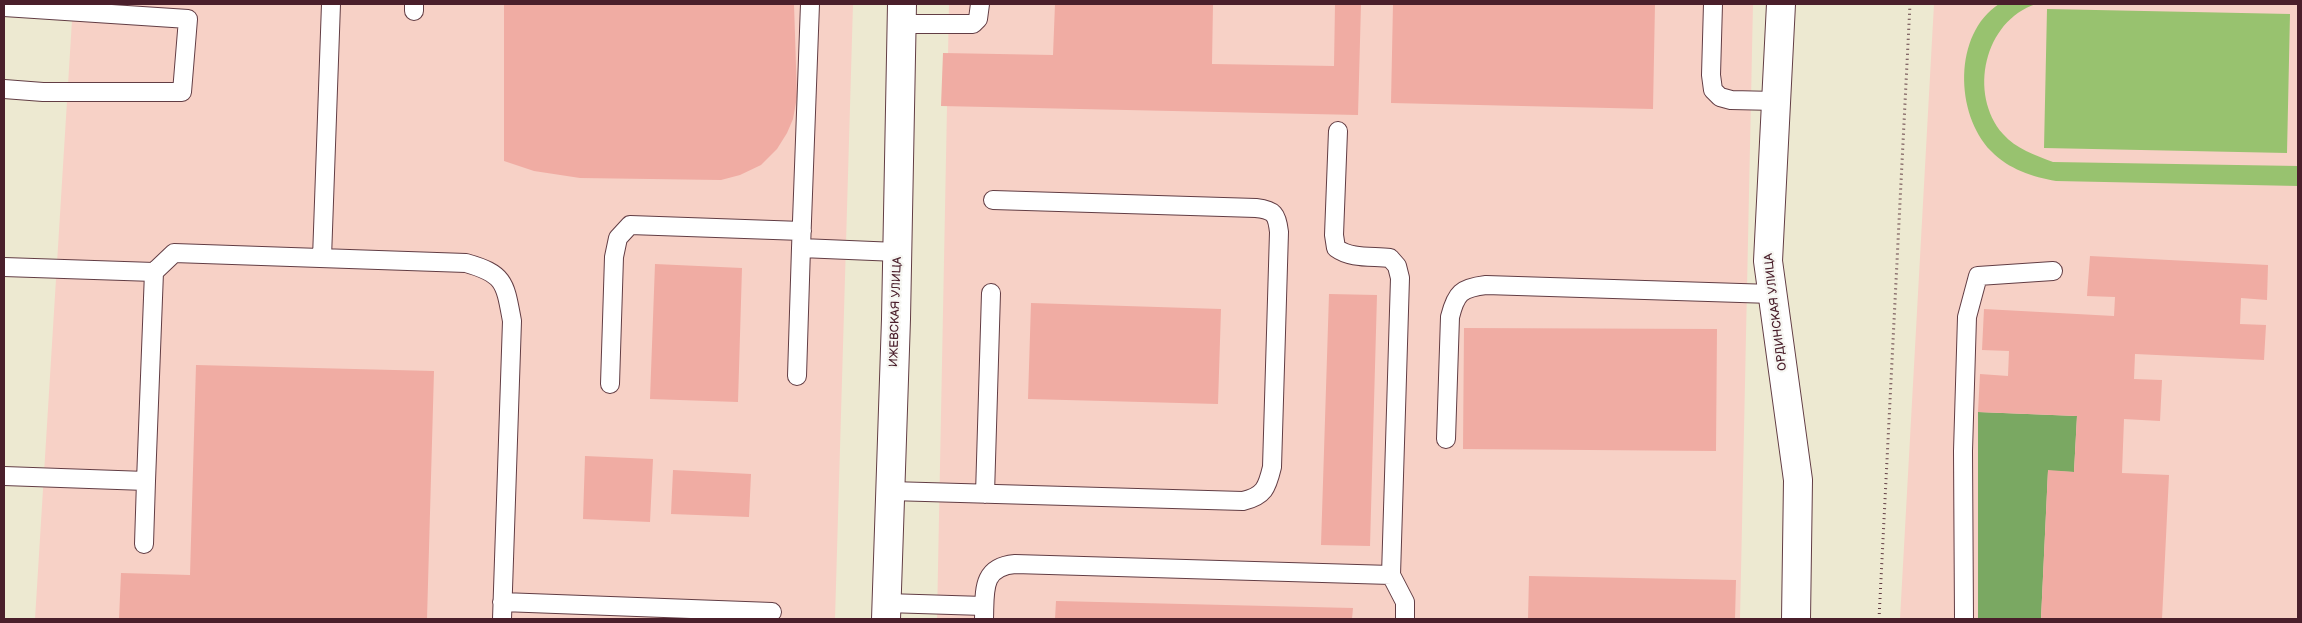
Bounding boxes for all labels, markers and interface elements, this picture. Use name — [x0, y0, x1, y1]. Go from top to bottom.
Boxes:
street label: ОРДИНСКАЯ УЛИЦА — [1762, 253, 1790, 371]
street label: ИЖЕВСКАЯ УЛИЦА — [887, 257, 905, 367]

